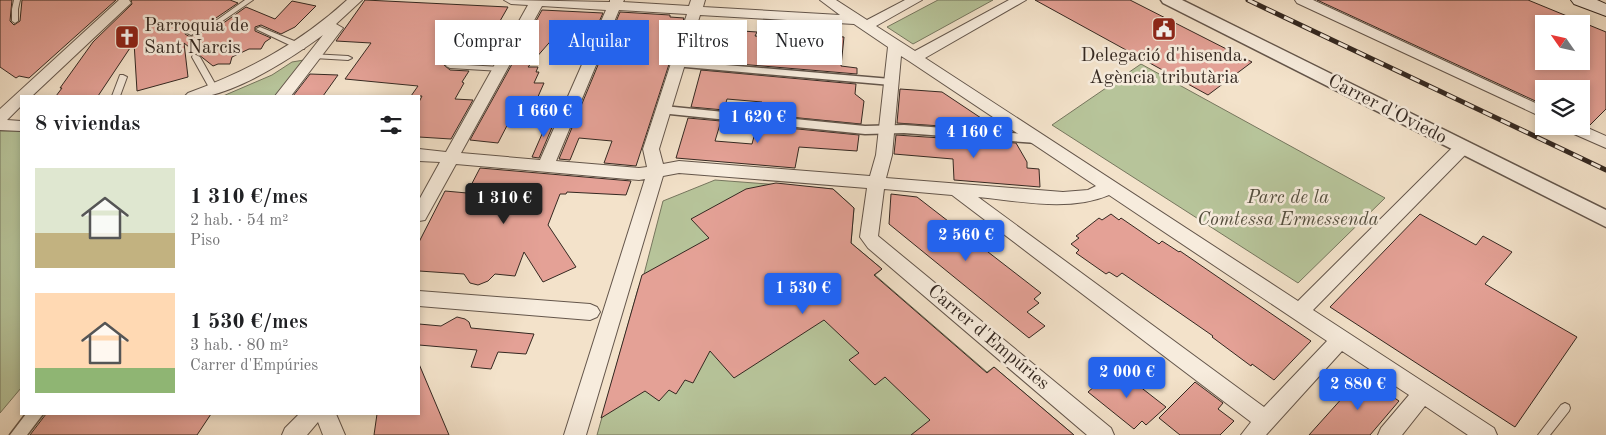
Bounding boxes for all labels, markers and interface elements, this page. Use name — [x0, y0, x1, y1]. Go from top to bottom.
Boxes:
north arrow — [1535, 15, 1590, 70]
map controls — [1535, 15, 1590, 135]
public building icon: Delegació d'hisenda. Agència tributària — [1151, 16, 1177, 42]
place label: Parroquia de Sant Narcis — [144, 17, 249, 58]
chip: Comprar — [435, 20, 539, 65]
chip: Alquilar — [549, 20, 649, 65]
chip: Filtros — [659, 20, 747, 65]
chip: Nuevo — [757, 20, 842, 65]
church icon: Parroquia de Sant Narcis — [114, 24, 140, 50]
place label: Delegació d'hisenda. Agència tributària — [1080, 47, 1248, 88]
street label: Carrer d'Oviedo — [1325, 72, 1449, 148]
button: layers — [1535, 80, 1590, 135]
pin: 1 660 € — [498, 96, 590, 138]
pin: 1 620 € — [712, 102, 804, 144]
text: 1 660 € — [516, 104, 572, 120]
text: 1 620 € — [730, 110, 786, 126]
icon: filters — [377, 111, 405, 139]
text: 8 viviendas — [35, 114, 140, 135]
pin: 4 160 € — [928, 116, 1020, 159]
text: 4 160 € — [946, 125, 1002, 141]
pin: 1 310 € — [458, 182, 550, 225]
text: 1 310 €/mes — [190, 187, 308, 208]
icon: home — [75, 188, 135, 248]
park label: Parc de la Comtessa Ermessenda — [1197, 189, 1379, 230]
text: 1 310 € — [476, 191, 532, 207]
text: 2 hab. · 54 m² — [190, 213, 288, 229]
pin: 2 560 € — [920, 220, 1012, 262]
text: 2 560 € — [938, 228, 994, 244]
text: Piso — [190, 233, 220, 249]
pin: 1 530 € — [757, 272, 849, 315]
text: 1 530 € — [775, 281, 831, 297]
street label: Carrer d'Empúries — [924, 282, 1052, 394]
text: 1 530 €/mes — [190, 312, 308, 333]
icon: home — [75, 313, 135, 373]
text: 3 hab. · 80 m² — [190, 338, 288, 354]
pin: 2 000 € — [1081, 356, 1173, 399]
text: Carrer d'Empúries — [190, 358, 318, 374]
text: 2 000 € — [1099, 365, 1155, 381]
pin: 2 880 € — [1312, 368, 1404, 411]
text: 2 880 € — [1330, 377, 1386, 393]

